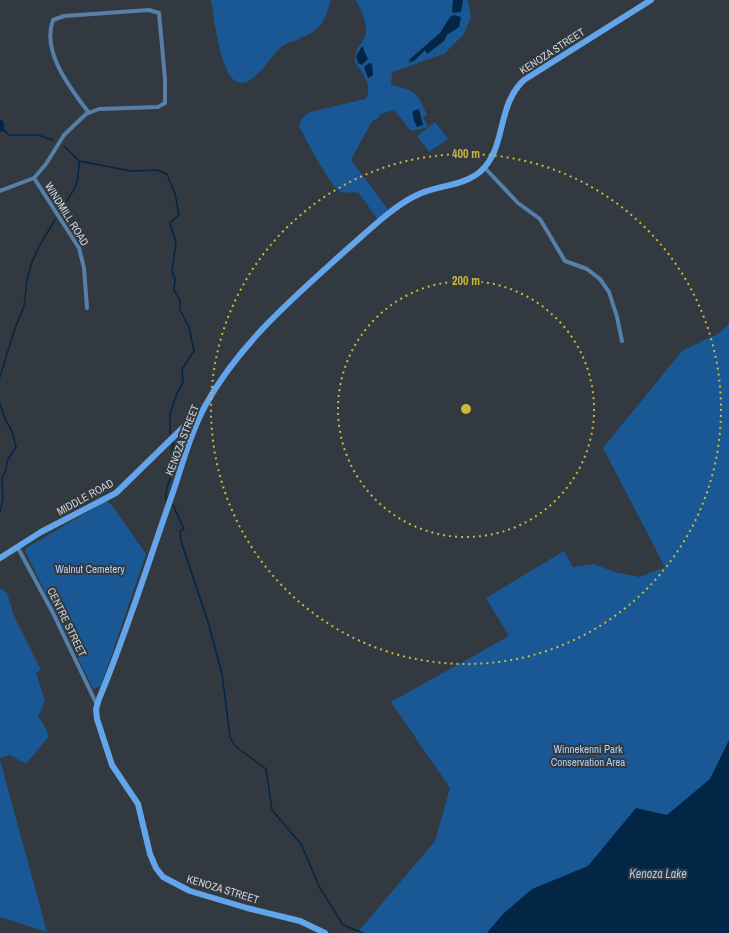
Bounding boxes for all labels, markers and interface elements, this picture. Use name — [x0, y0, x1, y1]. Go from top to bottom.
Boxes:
street label: KENOZA STREET — [517, 25, 588, 77]
text: 400 m — [452, 146, 480, 162]
street label: WINDMILL ROAD — [42, 180, 92, 248]
text: 200 m — [452, 273, 480, 289]
street label: KENOZA STREET — [162, 402, 202, 477]
centre of rings — [459, 402, 473, 416]
street label: MIDDLE ROAD — [54, 476, 116, 518]
park label: Walnut Cemetery — [55, 562, 125, 576]
street label: CENTRE STREET — [44, 585, 90, 659]
park label: Winnekenni Park Conservation Area — [551, 742, 625, 769]
water label: Kenoza Lake — [629, 866, 687, 882]
street label: KENOZA STREET — [185, 871, 261, 907]

